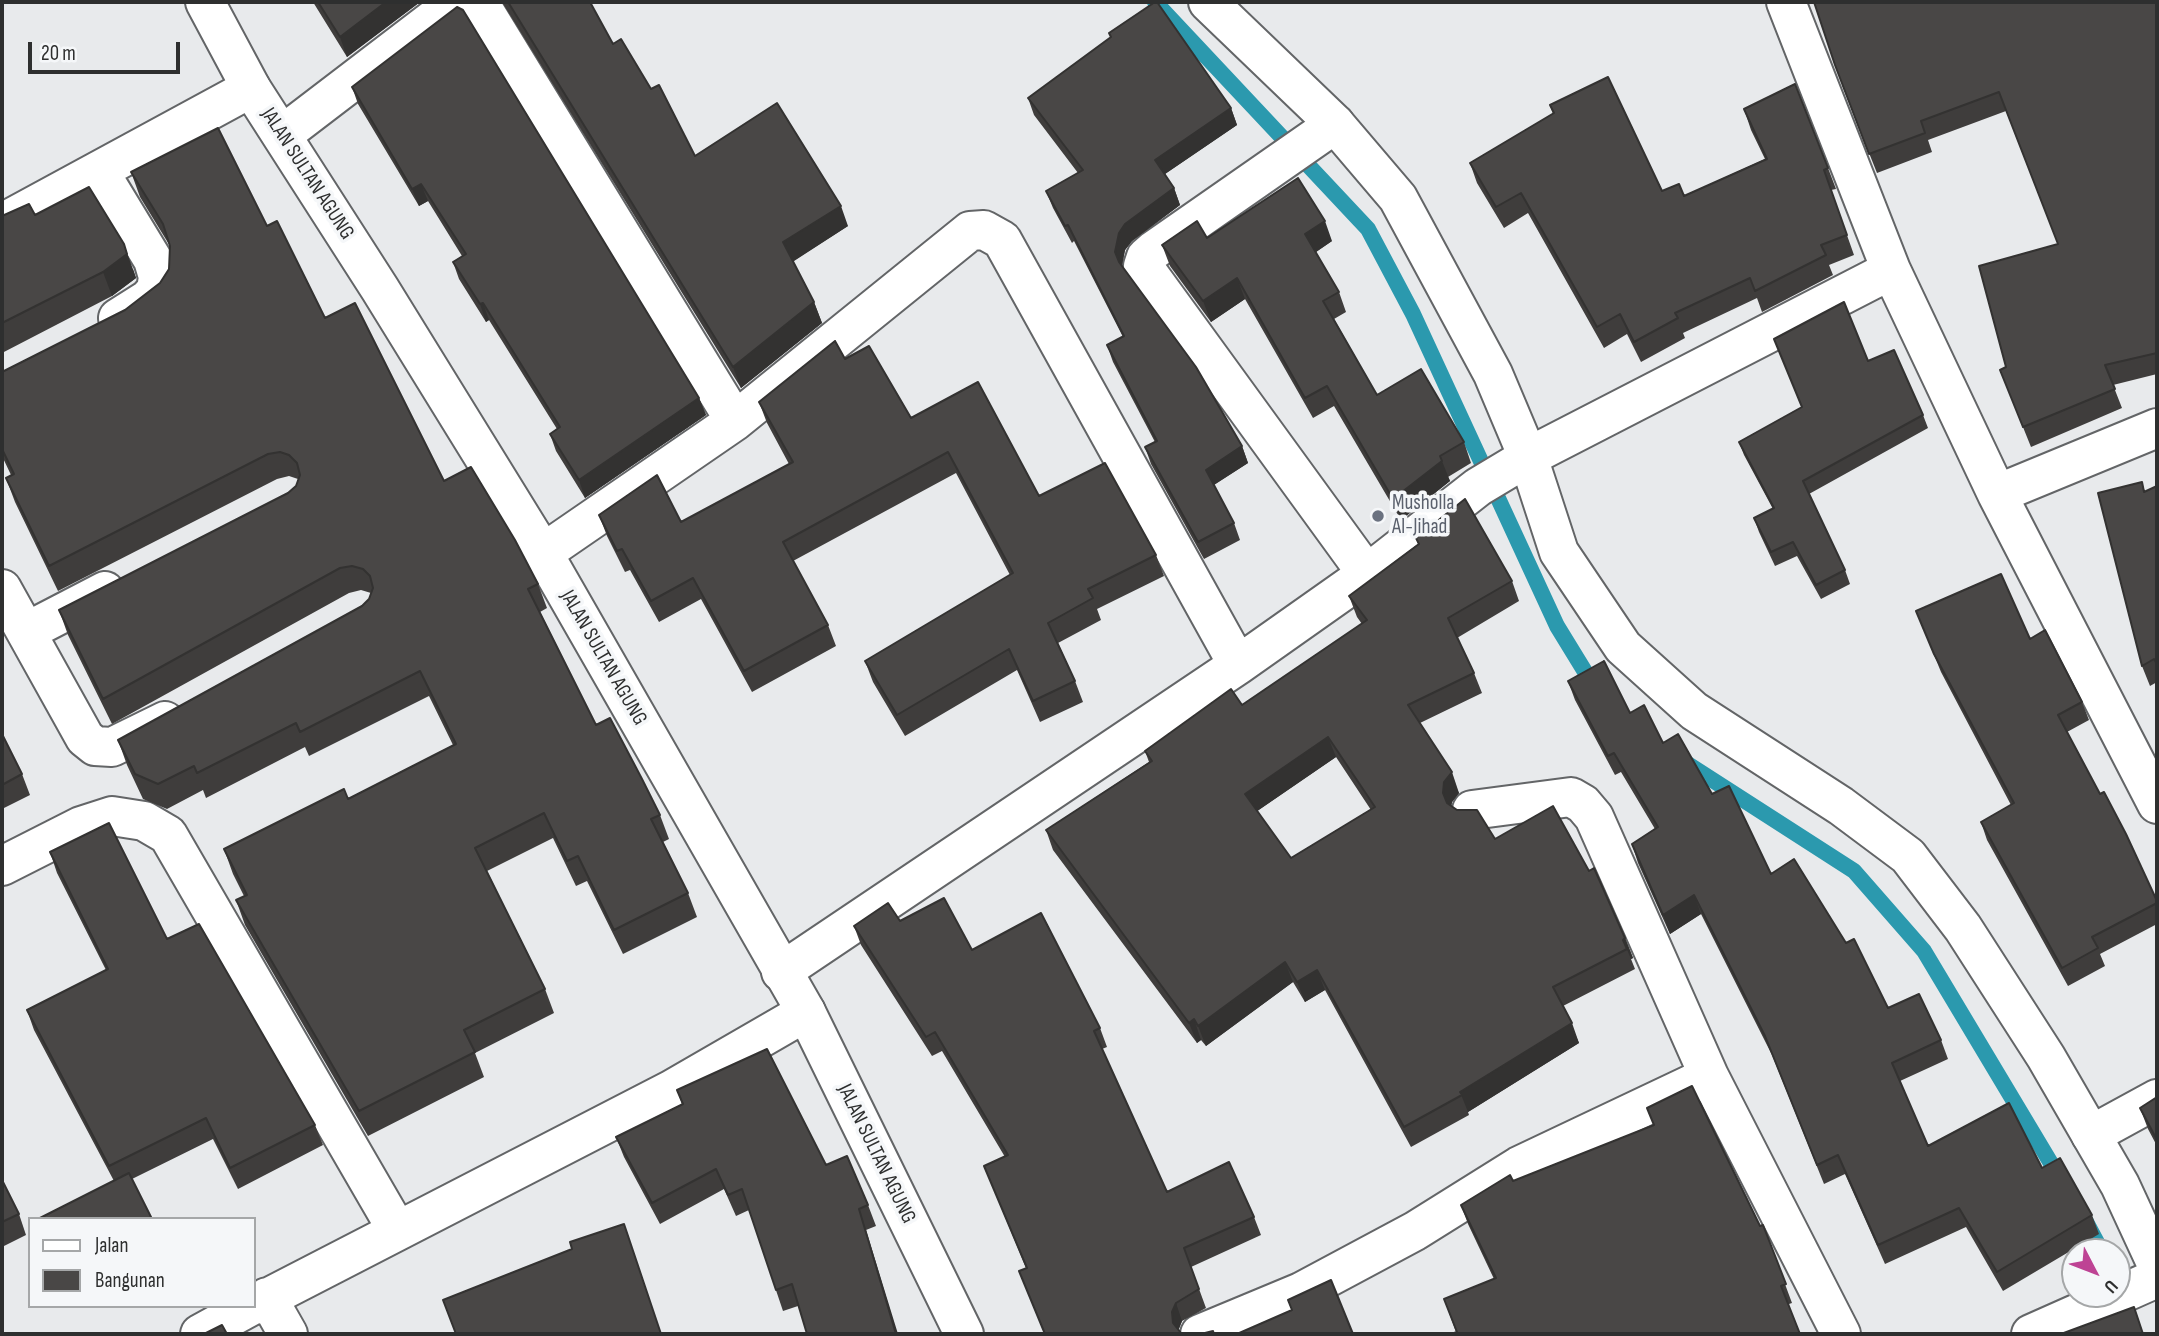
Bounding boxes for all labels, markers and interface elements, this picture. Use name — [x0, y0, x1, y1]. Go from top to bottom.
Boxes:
scale bar — [32, 28, 184, 72]
text: 20 m — [41, 41, 76, 66]
street label: JALAN SULTAN AGUNG — [255, 103, 359, 245]
place label: Musholla Al-Jihad — [1392, 491, 1454, 541]
marker: Musholla Al-Jihad — [1370, 508, 1386, 524]
street label: JALAN SULTAN AGUNG — [554, 586, 652, 730]
street label: JALAN SULTAN AGUNG — [831, 1080, 921, 1228]
legend — [28, 1217, 256, 1308]
text: Jalan — [95, 1233, 128, 1258]
north arrow — [2061, 1238, 2131, 1308]
text: Bangunan — [95, 1268, 165, 1293]
text: U — [2099, 1275, 2122, 1297]

